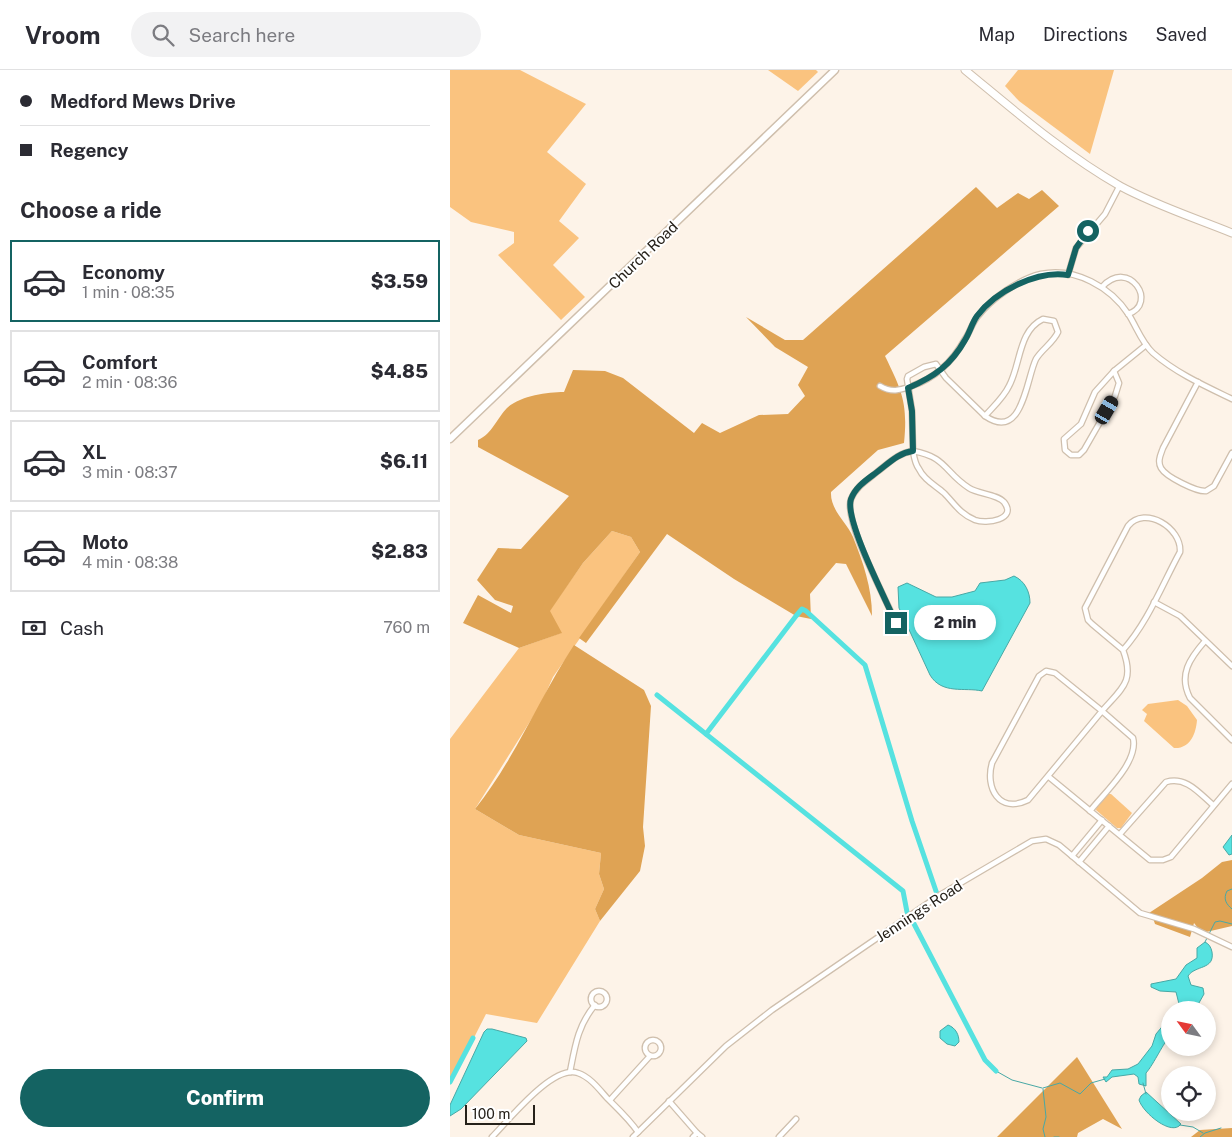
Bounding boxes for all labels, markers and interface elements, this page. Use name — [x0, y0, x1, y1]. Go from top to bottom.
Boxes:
search box — [131, 12, 481, 57]
text: Vroom — [25, 21, 101, 49]
icon: search — [149, 21, 177, 49]
text: Search here — [189, 24, 295, 46]
text: Map — [978, 24, 1015, 45]
text: Directions — [1043, 24, 1128, 45]
text: Saved — [1156, 24, 1207, 45]
text: Medford Mews Drive — [50, 90, 236, 112]
text: Regency — [50, 139, 128, 161]
text: Choose a ride — [20, 197, 162, 223]
street label: Church Road — [605, 218, 681, 292]
route start — [1077, 220, 1099, 242]
icon: car — [22, 259, 67, 304]
text: Economy — [82, 261, 165, 283]
text: $3.59 — [370, 270, 428, 292]
text: 1 min · 08:35 — [82, 283, 175, 302]
icon: car — [22, 349, 67, 394]
text: Comfort — [82, 351, 158, 373]
text: $4.85 — [371, 360, 428, 382]
text: 2 min · 08:36 — [82, 373, 178, 392]
car — [1093, 393, 1120, 427]
icon: car — [22, 439, 67, 484]
text: XL — [82, 441, 107, 463]
text: $6.11 — [380, 450, 428, 472]
text: 3 min · 08:37 — [82, 463, 178, 482]
icon: car — [22, 529, 67, 574]
text: Moto — [82, 531, 128, 553]
text: $2.83 — [371, 540, 428, 562]
text: 4 min · 08:38 — [82, 553, 178, 572]
callout: 2 min — [914, 606, 996, 640]
route end — [885, 612, 907, 634]
text: 2 min — [934, 613, 976, 632]
icon: cash — [20, 614, 48, 642]
text: Cash — [60, 617, 104, 639]
text: 760 m — [383, 618, 430, 637]
street label: Jennings Road — [872, 877, 966, 945]
north arrow — [1161, 1001, 1216, 1056]
map controls — [1161, 1001, 1216, 1121]
button: locate — [1161, 1066, 1216, 1121]
button: Confirm — [20, 1069, 430, 1127]
scale bar — [465, 1102, 535, 1125]
text: 100 m — [472, 1106, 510, 1122]

